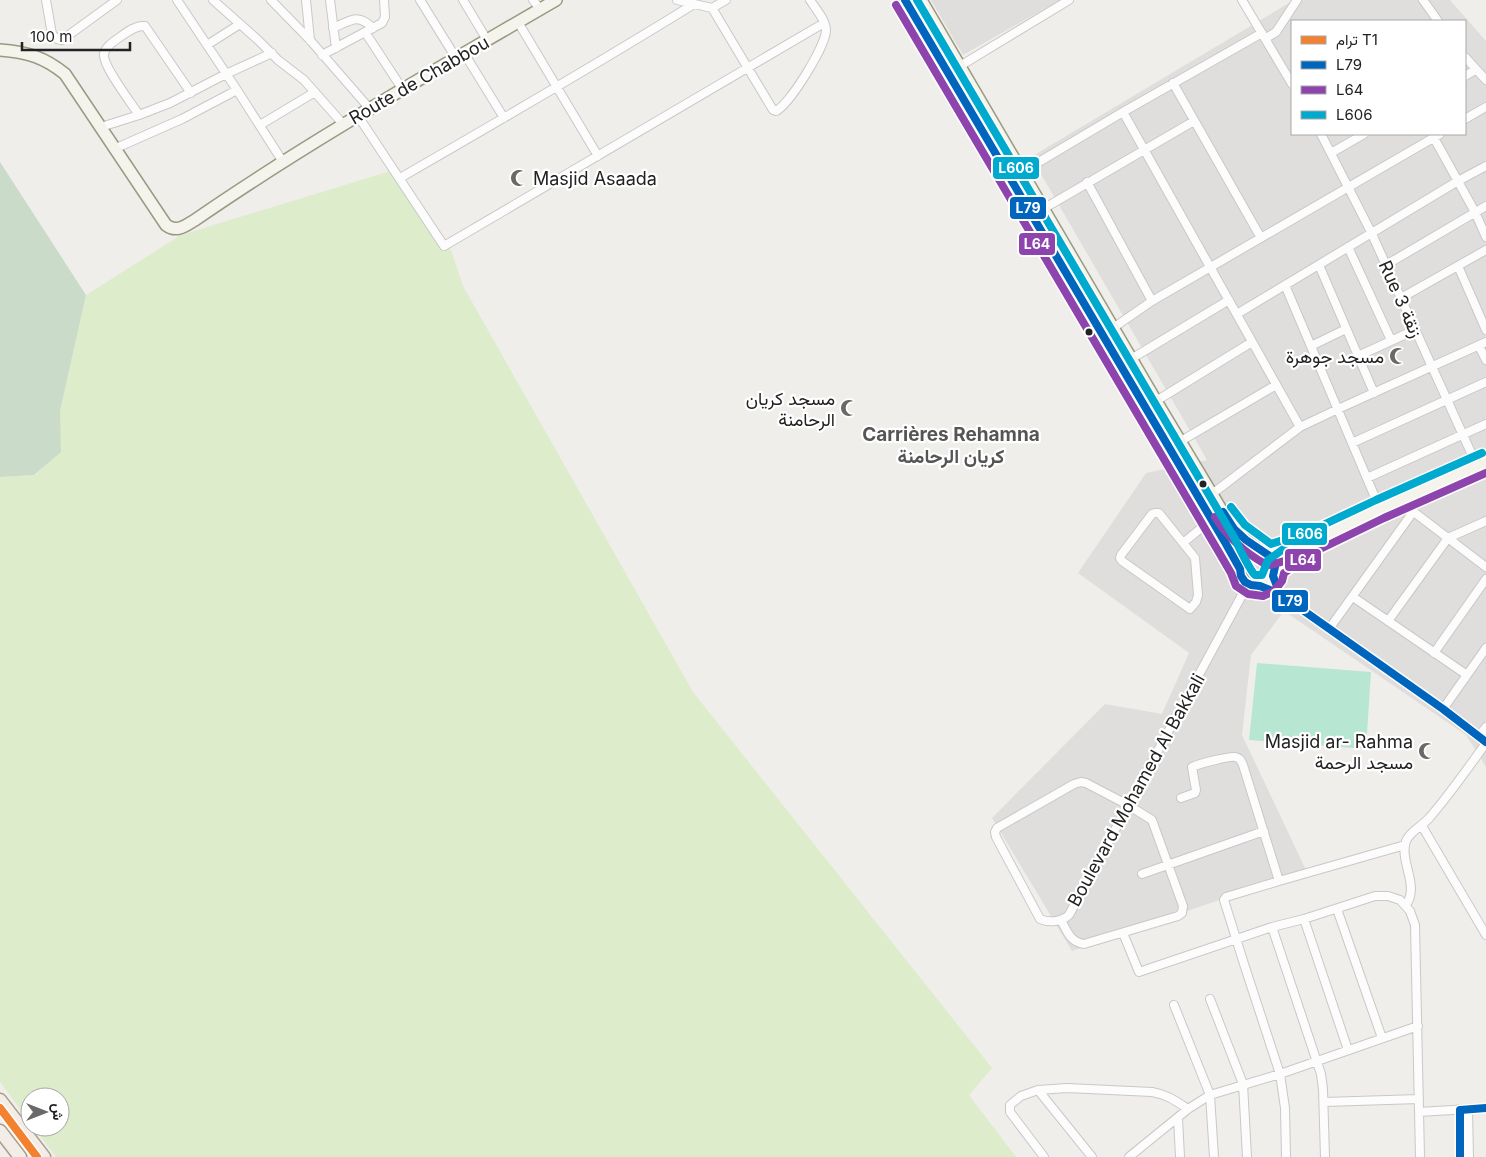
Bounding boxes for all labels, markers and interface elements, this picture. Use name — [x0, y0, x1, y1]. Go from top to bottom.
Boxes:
scale bar — [22, 20, 130, 52]
legend — [1291, 20, 1466, 135]
text: 100 m — [30, 27, 72, 46]
text: ترام T1 — [1336, 30, 1378, 50]
street label: Route de Chabbou — [345, 31, 493, 129]
text: L79 — [1336, 55, 1362, 74]
text: L64 — [1336, 80, 1363, 99]
text: L606 — [1336, 105, 1373, 124]
line badge: L606 — [992, 156, 1040, 180]
text: L606 — [998, 159, 1034, 176]
mosque icon: Masjid Asaada — [509, 168, 529, 188]
place label: Masjid Asaada — [533, 168, 657, 189]
line badge: L79 — [1009, 196, 1047, 220]
text: L79 — [1015, 199, 1041, 216]
line badge: L64 — [1018, 232, 1056, 256]
text: L64 — [1024, 235, 1050, 252]
street label: Rue 3 زنقة — [1374, 257, 1427, 341]
unlabelled marker — [1084, 327, 1094, 337]
place label: مسجد جوهرة — [1286, 346, 1384, 368]
mosque icon: مسجد جوهرة — [1388, 346, 1408, 366]
place label: مسجد كريان الرحامنة — [746, 388, 835, 431]
mosque icon: مسجد كريان الرحامنة — [839, 398, 859, 418]
district label: Carrières Rehamna كريان الرحامنة — [862, 423, 1040, 469]
unlabelled marker — [1198, 479, 1208, 489]
line badge: L606 — [1281, 522, 1328, 546]
text: L606 — [1287, 525, 1323, 542]
line badge: L64 — [1284, 548, 1322, 572]
text: L64 — [1290, 551, 1316, 568]
line badge: L79 — [1271, 589, 1309, 613]
text: L79 — [1277, 592, 1303, 609]
street label: Boulevard Mohamed Al Bakkali — [1063, 670, 1209, 910]
place label: Masjid ar- Rahma مسجد الرحمة — [1265, 731, 1413, 774]
mosque icon: Masjid ar- Rahma مسجد الرحمة — [1417, 741, 1437, 761]
north arrow — [20, 1087, 70, 1137]
text: ش — [49, 1104, 67, 1121]

